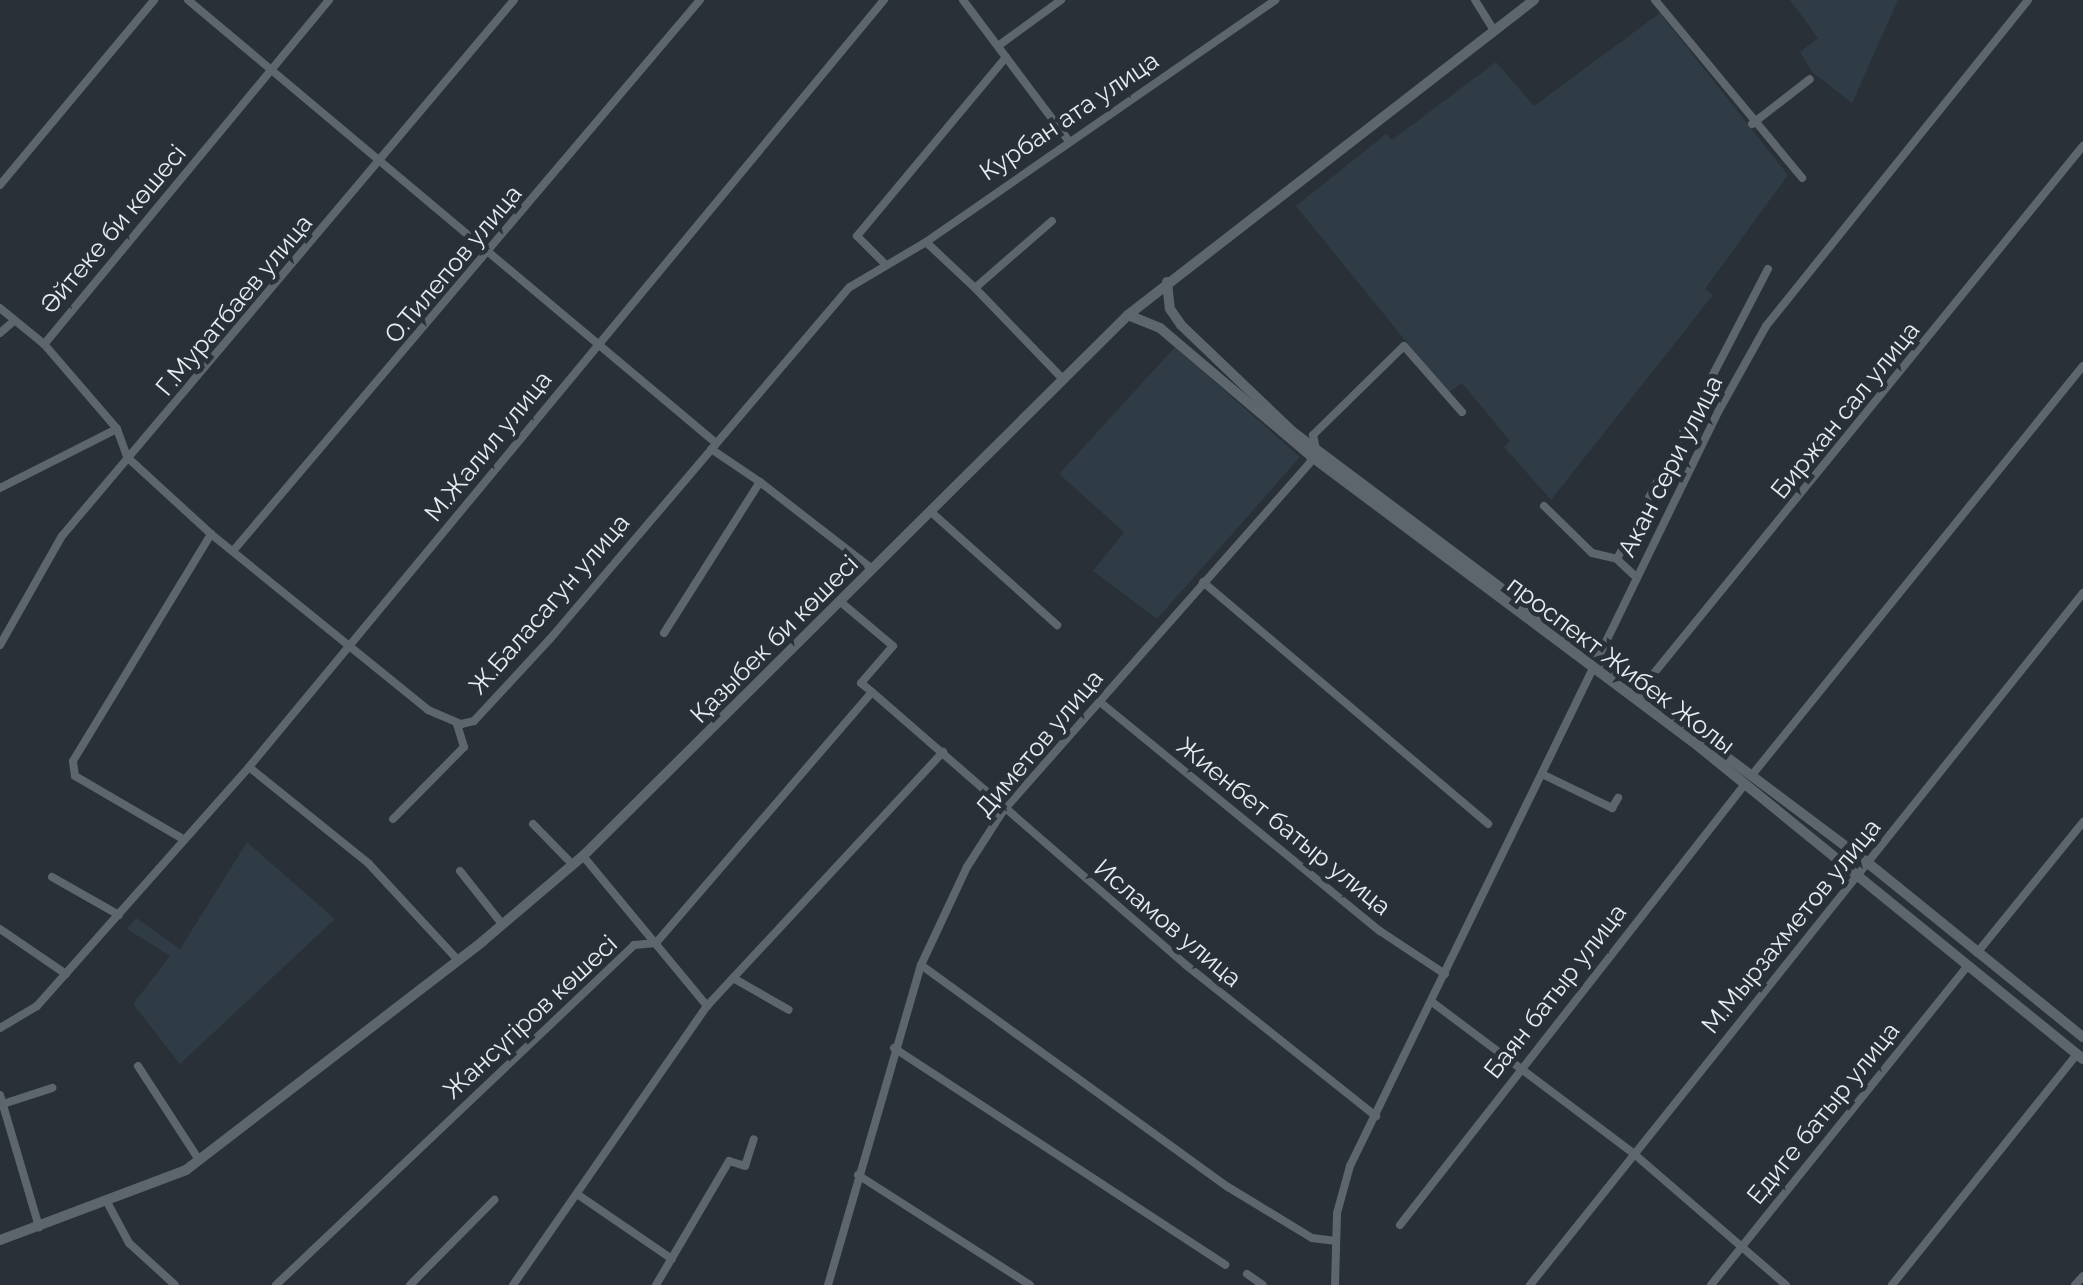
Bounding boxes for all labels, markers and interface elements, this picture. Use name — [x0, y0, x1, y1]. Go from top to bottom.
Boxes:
street label: Курбан ата улица — [974, 45, 1164, 187]
street label: Әйтеке би көшесі — [34, 139, 192, 319]
street label: О.Тилепов улица — [378, 179, 528, 349]
street label: Г.Муратбаев улица — [149, 208, 319, 402]
street label: Биржан сал улица — [1764, 315, 1926, 505]
street label: М.Жалил улица — [418, 365, 558, 527]
street label: Акан сери улица — [1611, 370, 1729, 562]
street label: Ж.Баласагун улица — [462, 507, 636, 701]
street label: Қазыбек би көшесі — [684, 549, 864, 729]
street label: проспект Жибек Жолы — [1501, 570, 1741, 760]
street label: Диметов улица — [969, 663, 1109, 823]
street label: Жиенбет батыр улица — [1171, 730, 1397, 922]
street label: М.Мырзахметов улица — [1695, 812, 1887, 1040]
street label: Исламов улица — [1088, 853, 1248, 993]
street label: Баян батыр улица — [1477, 898, 1633, 1084]
street label: Жансүгіров көшесі — [437, 929, 623, 1105]
street label: Едиге батыр улица — [1740, 1016, 1906, 1210]

